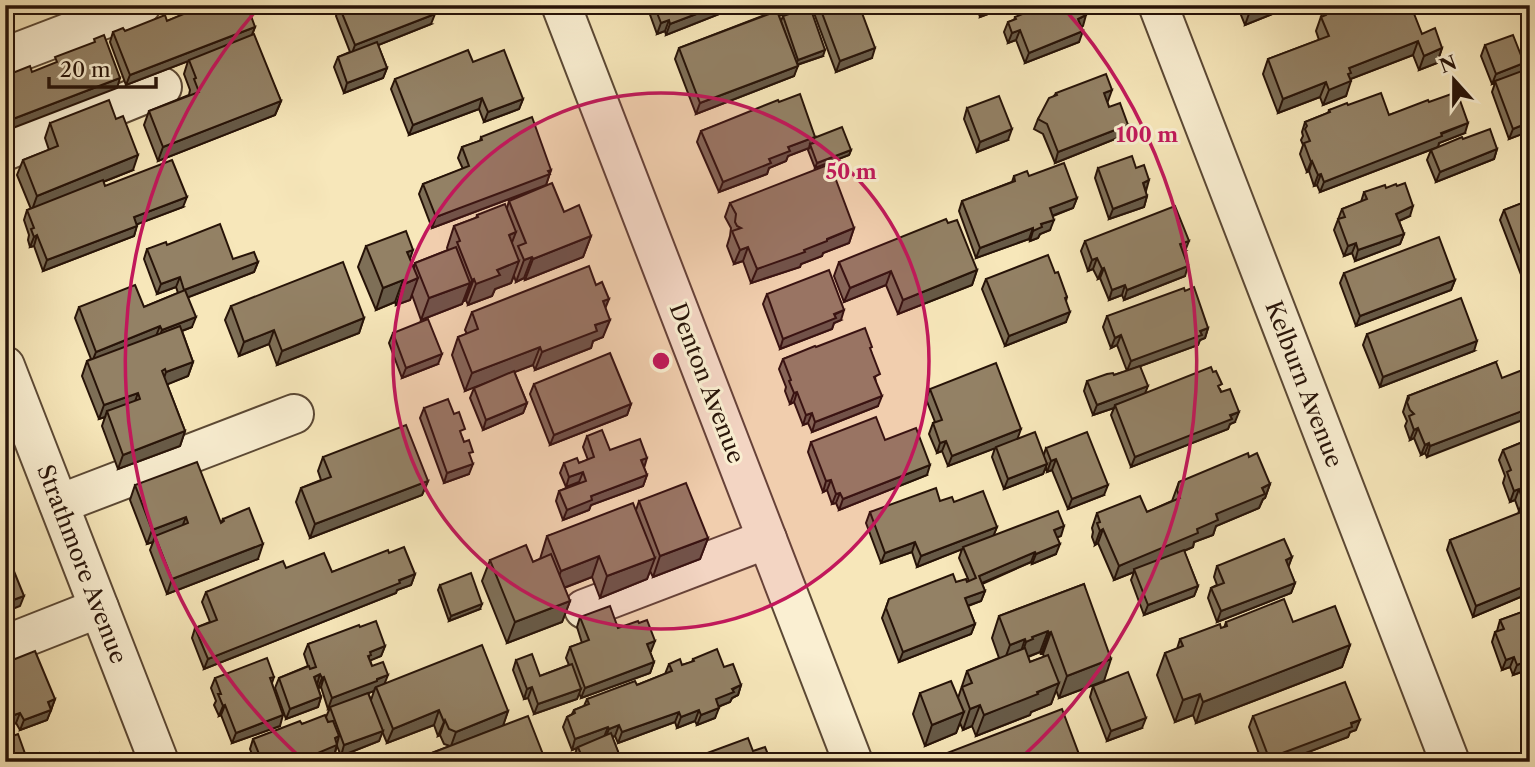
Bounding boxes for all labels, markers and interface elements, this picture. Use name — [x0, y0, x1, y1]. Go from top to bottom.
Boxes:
scale bar — [49, 46, 156, 90]
north arrow — [1420, 46, 1490, 116]
text: N — [1436, 51, 1460, 78]
text: 20 m — [60, 57, 111, 82]
text: 100 m — [1116, 122, 1178, 147]
text: 50 m — [825, 159, 877, 184]
street label: Kelburn Avenue — [1259, 297, 1349, 471]
street label: Denton Avenue — [664, 299, 750, 467]
centre of rings — [649, 349, 673, 373]
street label: Strathmore Avenue — [31, 461, 133, 667]

